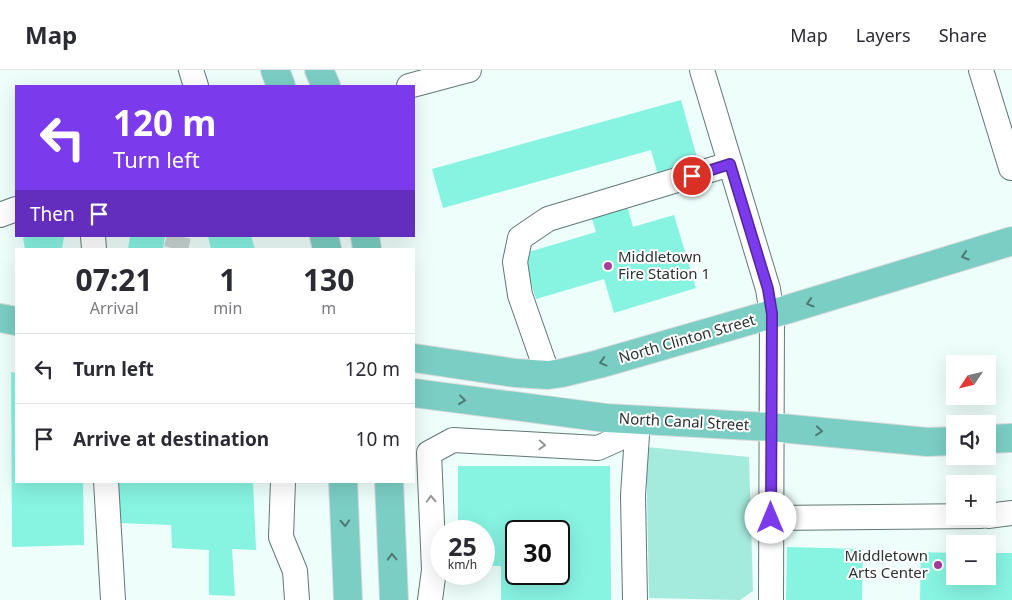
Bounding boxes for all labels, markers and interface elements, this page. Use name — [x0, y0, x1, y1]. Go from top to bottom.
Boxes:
text: Map — [25, 18, 77, 51]
text: Map — [790, 23, 828, 47]
text: Layers — [856, 23, 911, 47]
text: Share — [939, 23, 987, 47]
text: 120 m — [113, 99, 216, 146]
icon: left — [30, 105, 95, 170]
text: Turn left — [113, 144, 200, 174]
pin — [671, 155, 713, 197]
icon: arrive — [678, 162, 706, 190]
icon: arrive — [85, 200, 113, 228]
text: Then — [30, 201, 75, 227]
place label: Middletown Fire Station 1 — [618, 246, 710, 283]
one-way arrow — [962, 250, 970, 260]
text: 07:21 — [76, 259, 153, 300]
text: 1 — [219, 259, 236, 300]
text: 130 — [303, 259, 354, 300]
marker: Middletown Fire Station 1 — [602, 260, 614, 272]
text: Arrival — [90, 297, 139, 319]
text: min — [213, 297, 242, 319]
text: m — [321, 297, 336, 319]
one-way arrow — [806, 297, 815, 307]
street label: North Clinton Street — [616, 309, 758, 367]
icon: left — [30, 355, 58, 383]
north arrow — [946, 355, 996, 405]
map controls — [946, 355, 996, 585]
text: Turn left — [73, 356, 154, 382]
text: 120 m — [345, 356, 400, 382]
one-way arrow — [600, 357, 608, 367]
one-way arrow — [458, 394, 466, 405]
street label: North Canal Street — [618, 408, 750, 434]
button: sound — [946, 415, 996, 465]
icon: arrive — [30, 425, 58, 453]
text: Arrive at destination — [73, 426, 269, 452]
text: 10 m — [356, 426, 400, 452]
one-way arrow — [815, 426, 823, 437]
one-way arrow — [538, 439, 546, 450]
button: + — [946, 475, 996, 525]
position arrow — [744, 491, 796, 543]
one-way arrow — [426, 495, 436, 502]
one-way arrow — [340, 520, 350, 527]
speed limit sign: 30 — [505, 520, 570, 585]
text: 25 — [448, 529, 477, 563]
button: − — [946, 535, 996, 585]
place label: Middletown Arts Center — [844, 545, 928, 582]
one-way arrow — [387, 552, 397, 560]
text: km/h — [448, 556, 477, 573]
marker: Middletown Arts Center — [932, 559, 944, 571]

